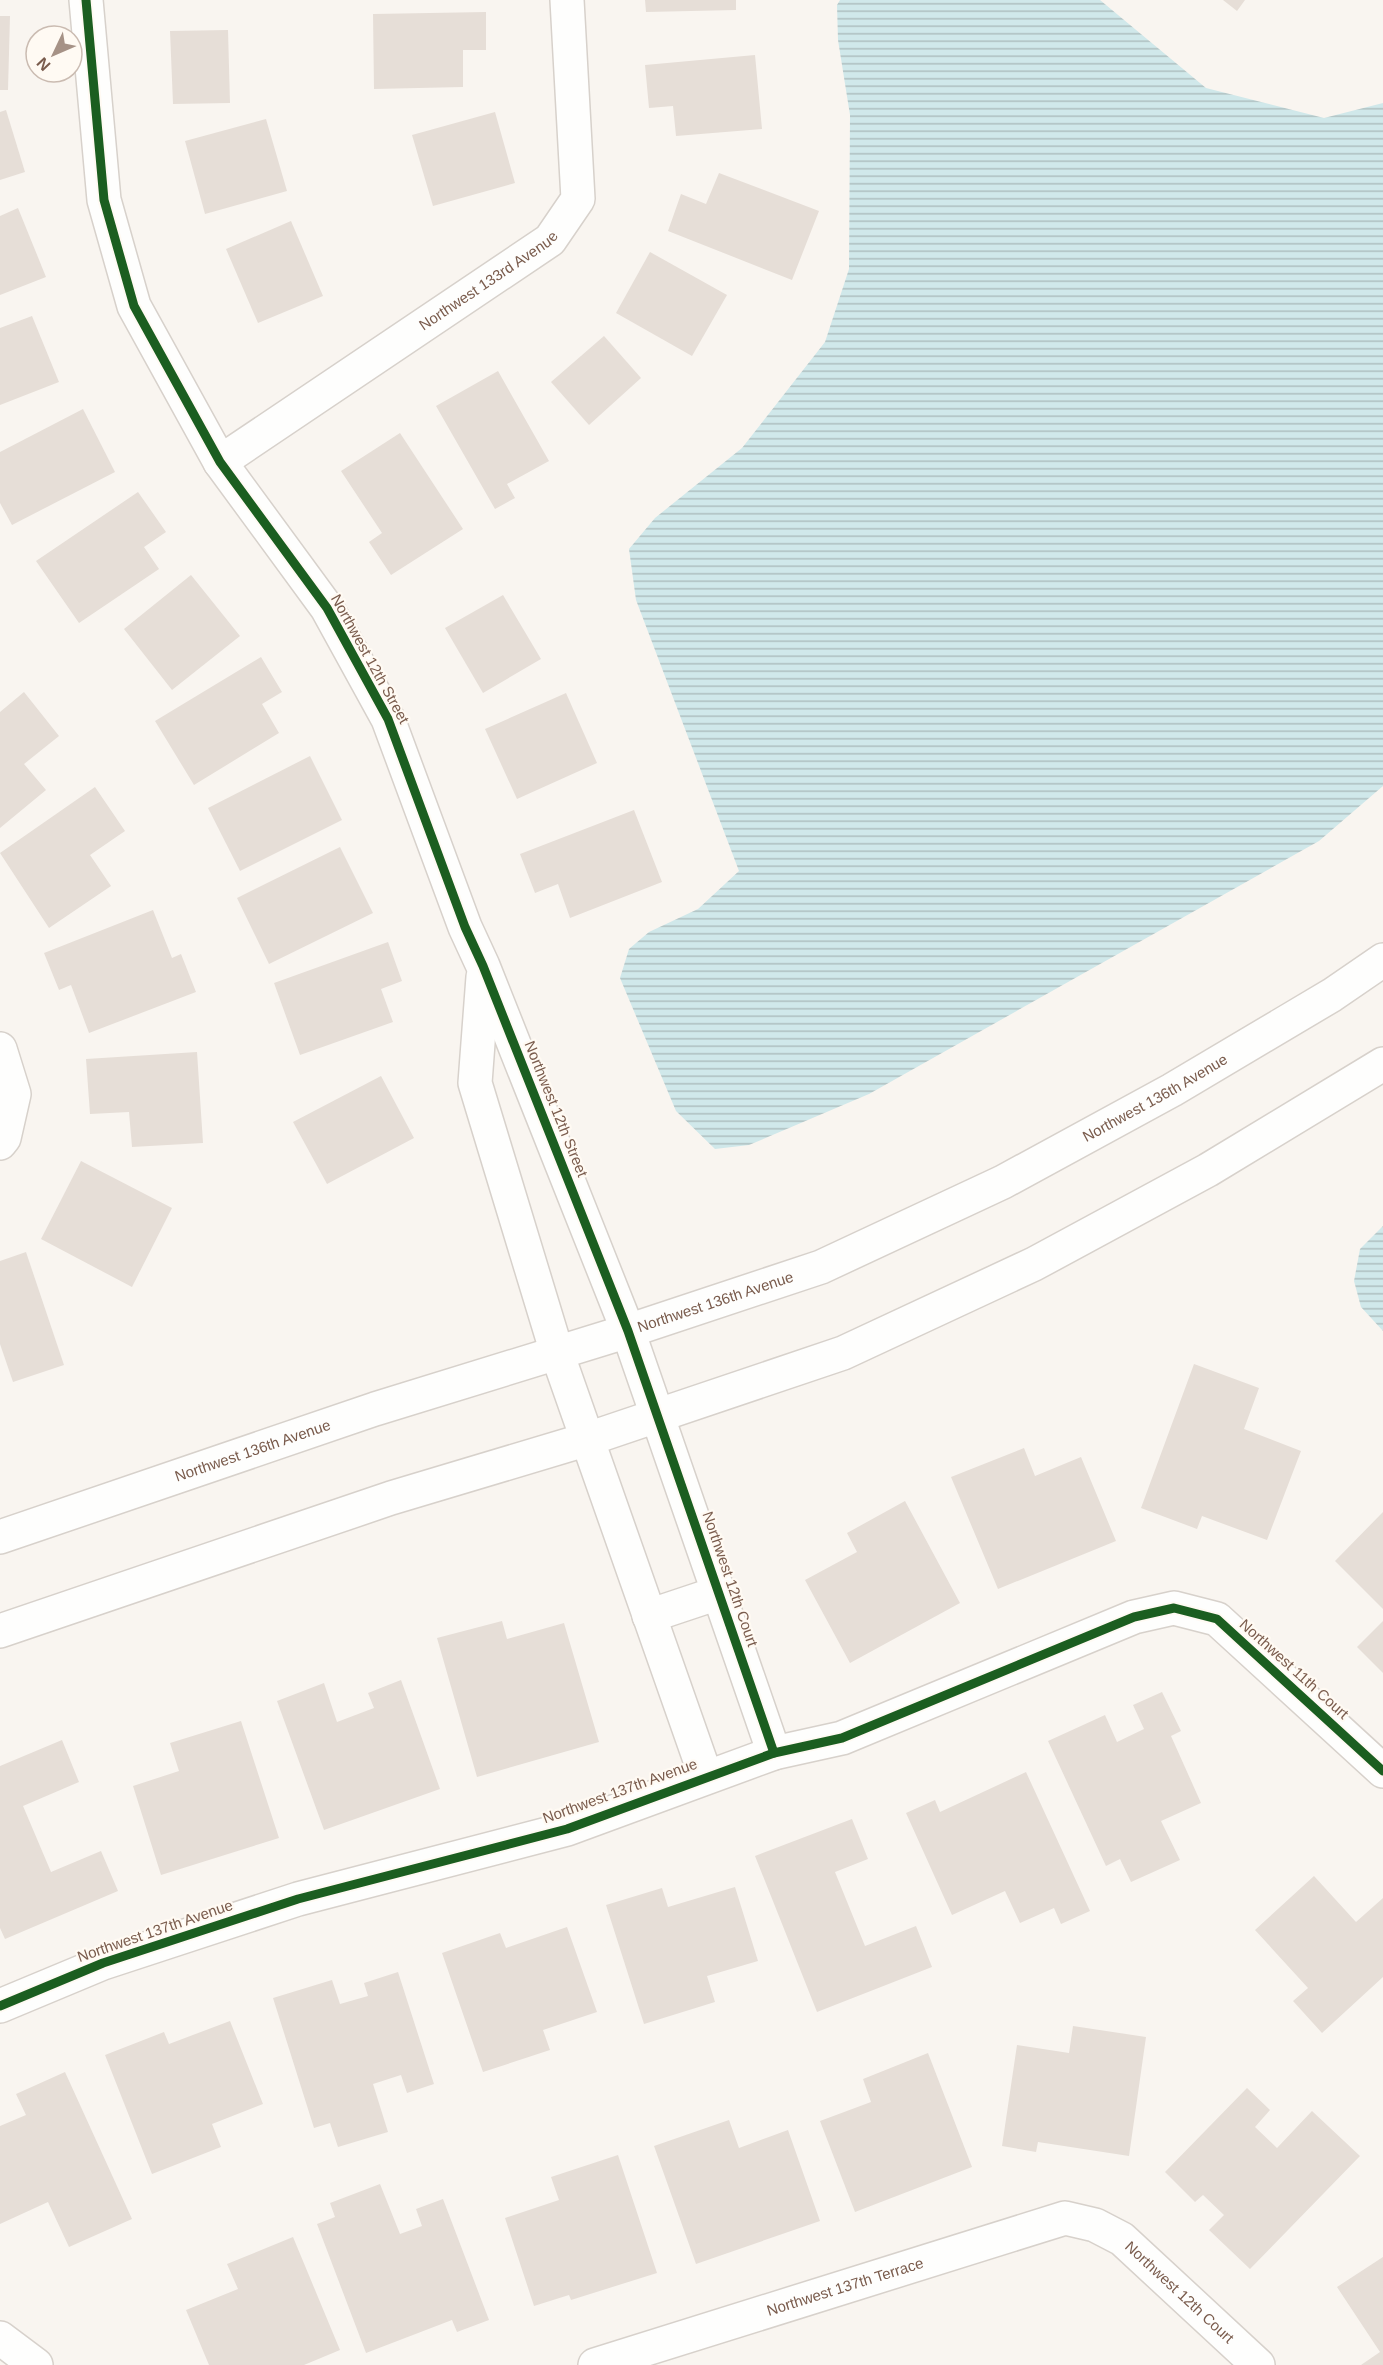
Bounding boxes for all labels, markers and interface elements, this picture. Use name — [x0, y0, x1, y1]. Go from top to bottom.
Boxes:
north arrow — [24, 24, 84, 84]
text: N — [33, 54, 54, 74]
street label: Northwest 133rd Avenue — [416, 228, 561, 334]
street label: Northwest 12th Street — [328, 591, 413, 727]
street label: Northwest 12th Street — [521, 1038, 592, 1180]
street label: Northwest 136th Avenue — [1080, 1050, 1230, 1145]
street label: Northwest 136th Avenue — [635, 1268, 795, 1335]
street label: Northwest 136th Avenue — [173, 1416, 333, 1485]
street label: Northwest 12th Court — [699, 1509, 762, 1649]
street label: Northwest 11th Court — [1236, 1615, 1353, 1723]
street label: Northwest 137th Avenue — [540, 1755, 699, 1826]
street label: Northwest 137th Avenue — [75, 1896, 235, 1965]
street label: Northwest 12th Court — [1122, 2237, 1238, 2347]
street label: Northwest 137th Terrace — [764, 2254, 925, 2319]

